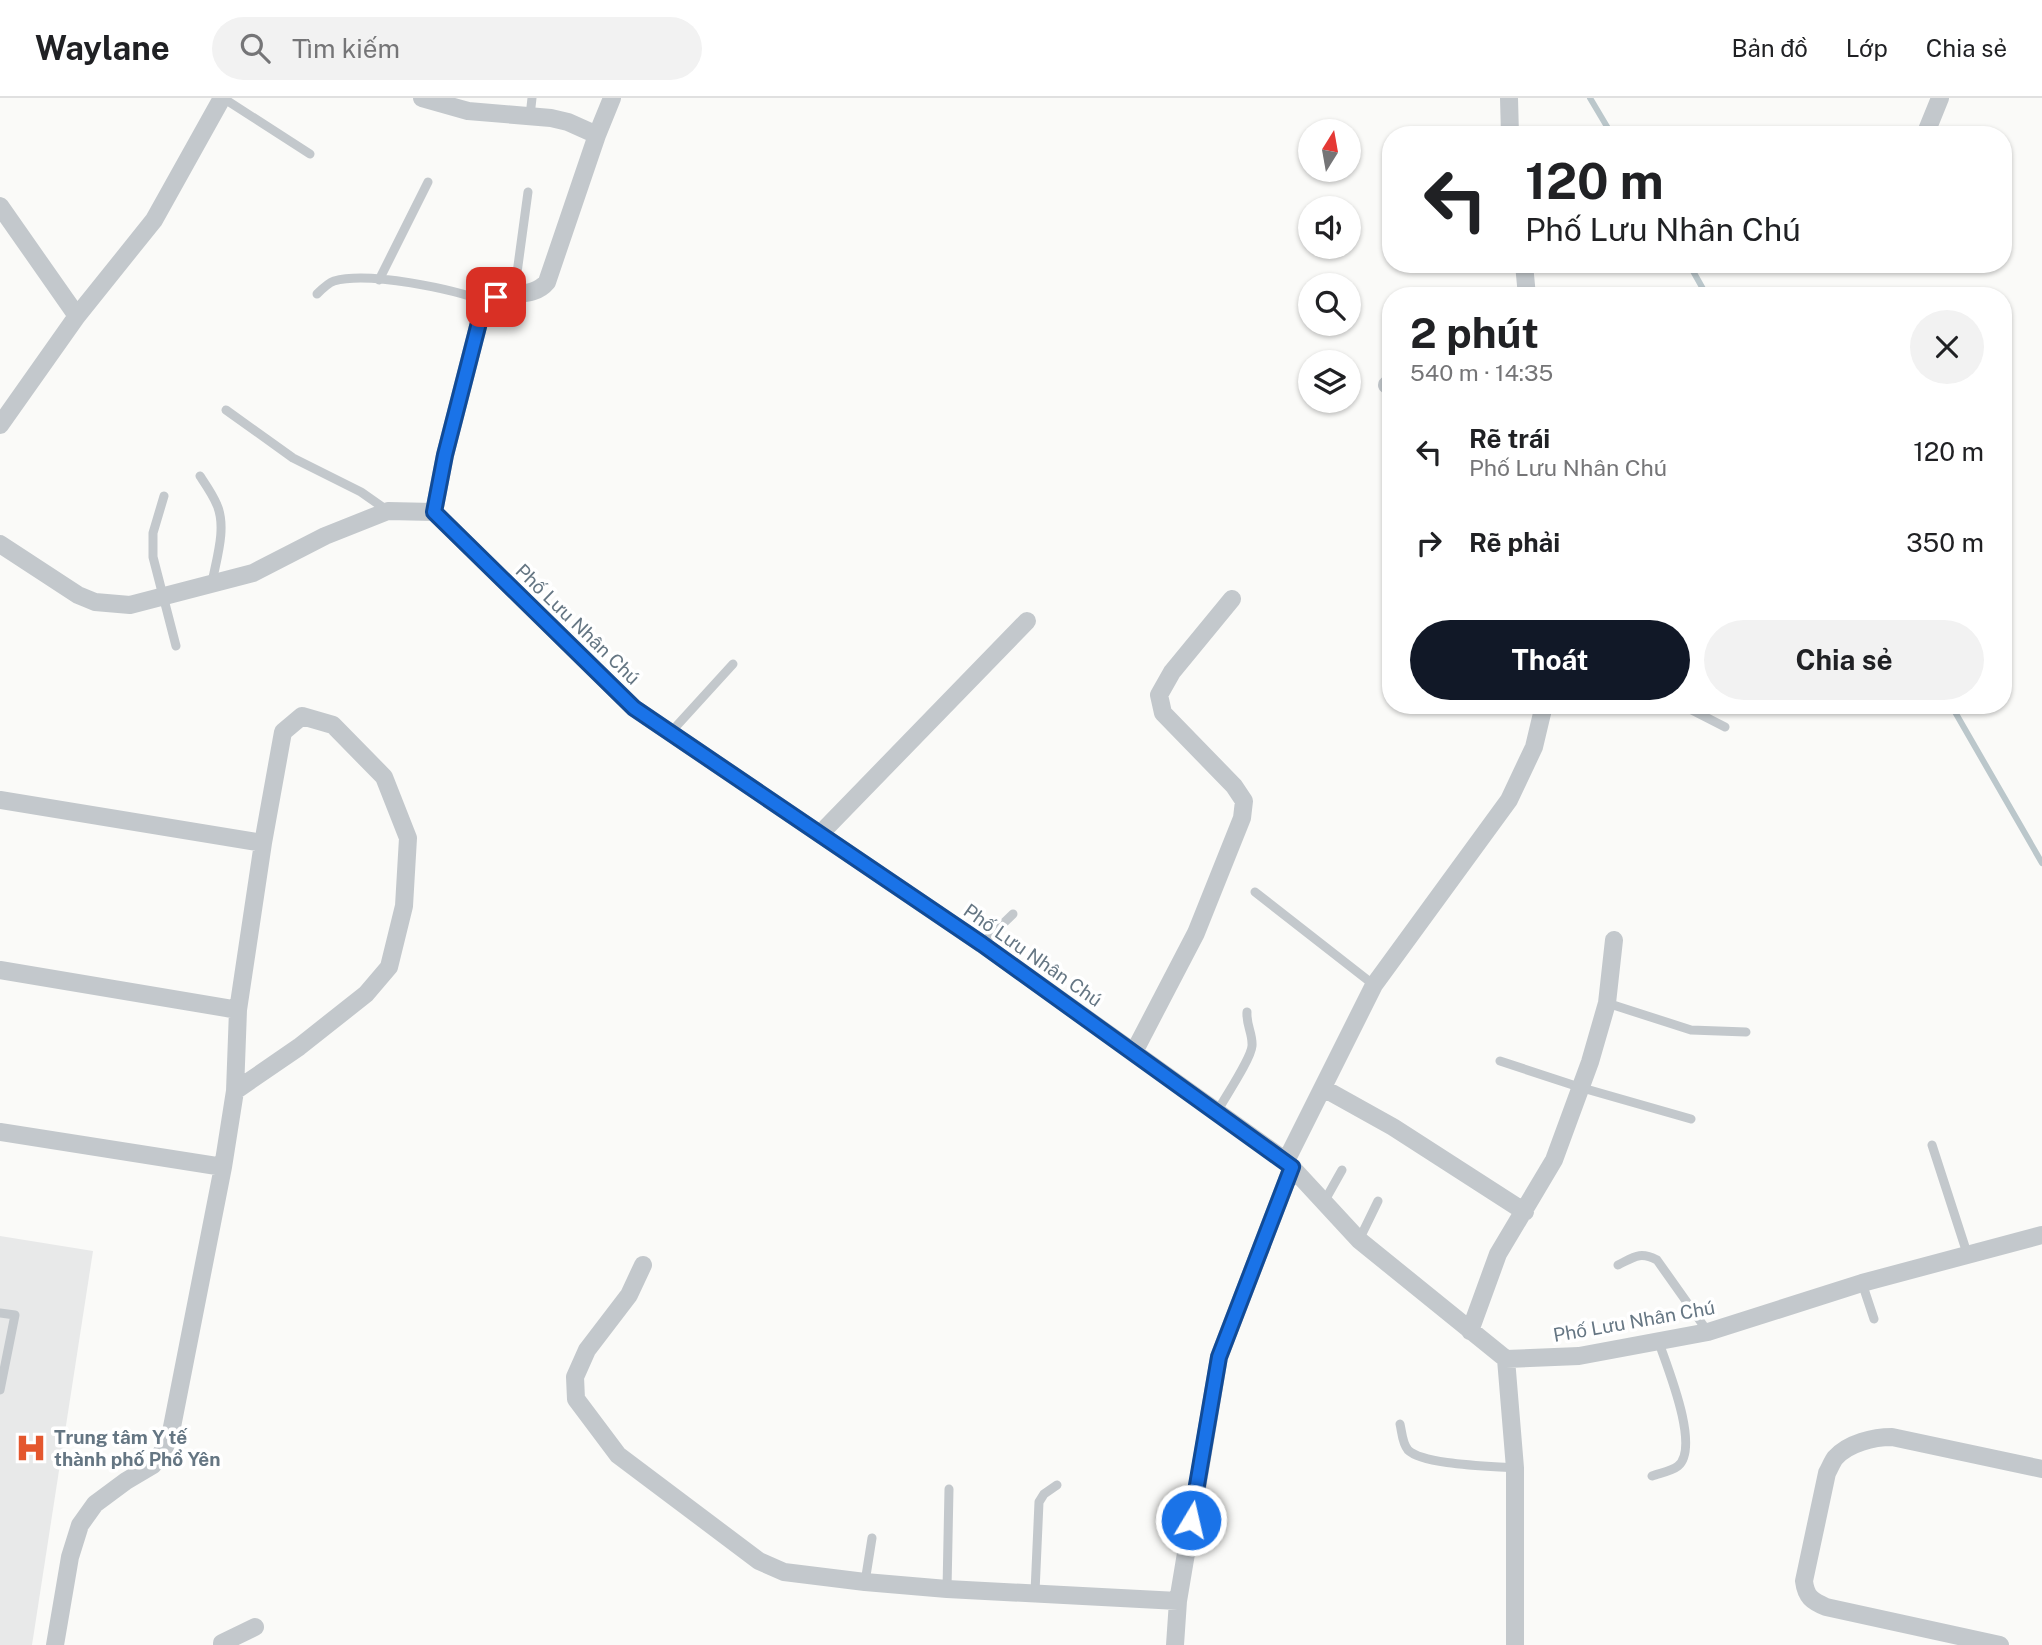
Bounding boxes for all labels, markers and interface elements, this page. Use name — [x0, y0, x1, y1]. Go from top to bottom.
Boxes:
search box — [212, 17, 702, 80]
text: Waylane — [35, 29, 170, 67]
icon: search — [236, 29, 274, 67]
text: Tìm kiếm — [292, 33, 400, 64]
text: Bản đồ — [1731, 34, 1808, 62]
text: Lớp — [1846, 34, 1888, 62]
text: Chia sẻ — [1926, 34, 2007, 62]
north arrow — [1298, 119, 1362, 182]
map controls — [1298, 119, 1361, 413]
text: 120 m — [1525, 152, 1664, 210]
icon: left — [1410, 154, 1501, 245]
button: sound — [1298, 196, 1361, 259]
text: Phố Lưu Nhân Chú — [1525, 211, 1801, 248]
pin — [466, 267, 526, 327]
button: search — [1298, 273, 1361, 336]
icon: arrive — [477, 278, 515, 316]
text: 2 phút — [1410, 308, 1539, 357]
button: close — [1910, 310, 1984, 384]
button: layers — [1298, 350, 1361, 413]
text: 540 m · 14:35 — [1410, 359, 1553, 386]
text: Rẽ trái — [1469, 423, 1550, 454]
icon: left — [1410, 433, 1448, 471]
text: 120 m — [1913, 436, 1984, 467]
text: Phố Lưu Nhân Chú — [1469, 454, 1667, 481]
icon: right — [1410, 524, 1448, 562]
text: Rẽ phải — [1469, 527, 1560, 558]
text: 350 m — [1906, 527, 1984, 558]
street label: Phố Lưu Nhân Chú — [511, 559, 645, 689]
button: Thoát — [1410, 620, 1690, 700]
button: Chia sẻ — [1704, 620, 1984, 700]
street label: Phố Lưu Nhân Chú — [960, 899, 1106, 1011]
street label: Phố Lưu Nhân Chú — [1551, 1296, 1717, 1346]
place label: Trung tâm Y tế thành phố Phổ Yên — [54, 1426, 221, 1470]
hospital icon: Trung tâm Y tế thành phố Phổ Yên — [14, 1431, 48, 1465]
position arrow — [1154, 1483, 1228, 1557]

